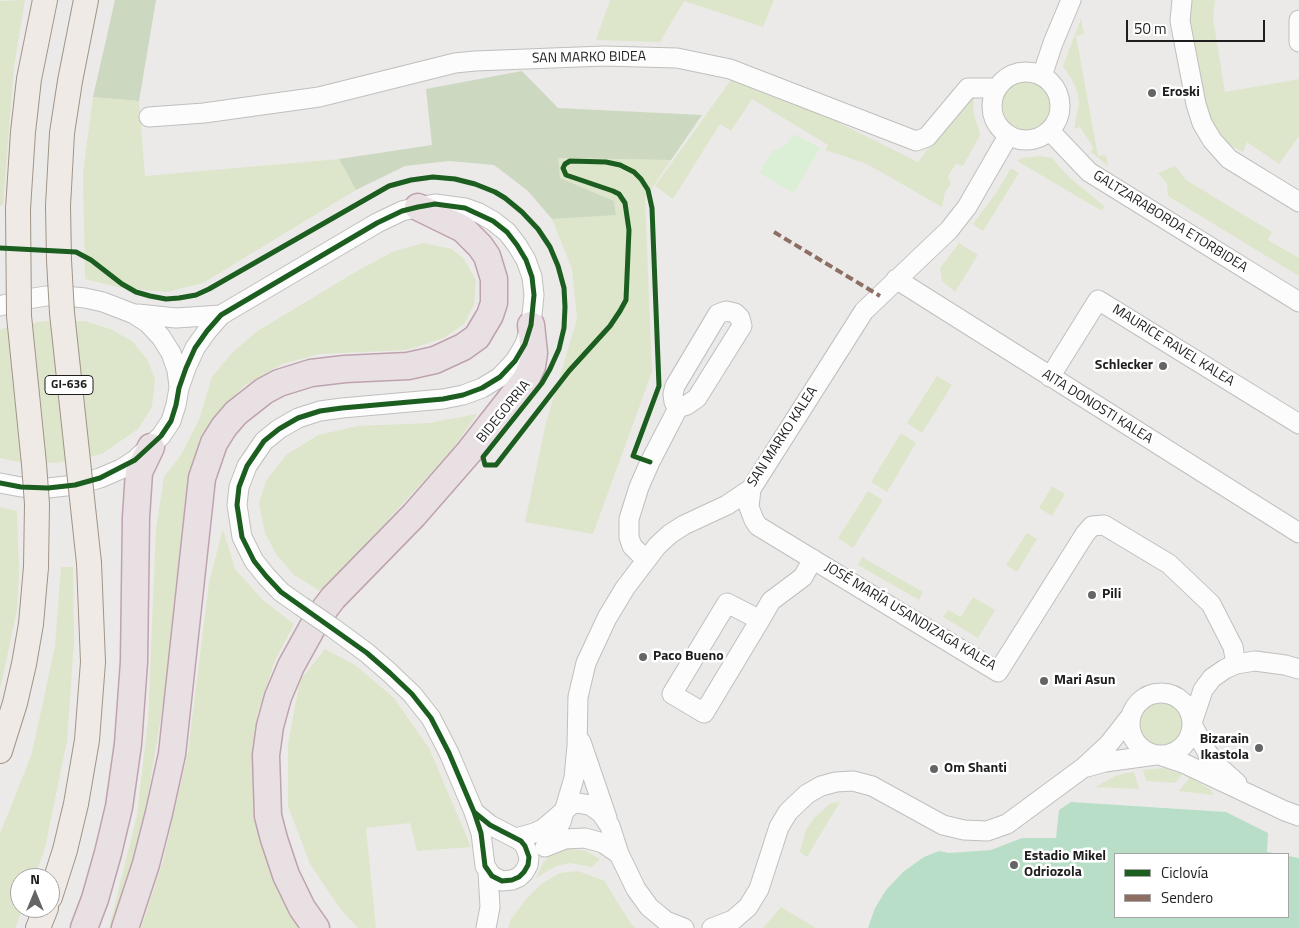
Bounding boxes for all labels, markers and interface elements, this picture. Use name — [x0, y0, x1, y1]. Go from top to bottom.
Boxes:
scale bar — [1129, 10, 1268, 42]
text: 50 m — [1134, 17, 1167, 40]
street label: SAN MARKO BIDEA — [532, 49, 646, 67]
place label: Eroski — [1162, 85, 1200, 101]
marker: Eroski — [1146, 87, 1158, 99]
street label: GALTZARABORDA ETORBIDEA — [1090, 167, 1250, 277]
street label: MAURICE RAVEL KALEA — [1109, 302, 1237, 390]
place label: Schlecker — [1095, 358, 1153, 374]
marker: Schlecker — [1157, 360, 1169, 372]
street label: AITA DONOSTI KALEA — [1038, 366, 1156, 448]
road number: GI-636 — [45, 376, 93, 394]
street label: BIDEGORRIA — [474, 377, 534, 447]
street label: SAN MARKO KALEA — [744, 384, 822, 490]
street label: JOSÉ MARÍA USANDIZAGA KALEA — [821, 559, 999, 675]
place label: Pili — [1102, 587, 1121, 603]
marker: Pili — [1086, 589, 1098, 601]
place label: Paco Bueno — [653, 649, 724, 665]
marker: Paco Bueno — [637, 651, 649, 663]
place label: Mari Asun — [1054, 673, 1116, 689]
marker: Mari Asun — [1038, 675, 1050, 687]
place label: Bizarain Ikastola — [1200, 732, 1249, 764]
marker: Bizarain Ikastola — [1253, 742, 1265, 754]
place label: Om Shanti — [944, 761, 1007, 777]
marker: Om Shanti — [928, 763, 940, 775]
place label: Estadio Mikel Odriozola — [1024, 849, 1106, 882]
legend — [1114, 853, 1289, 918]
marker: Estadio Mikel Odriozola — [1008, 859, 1020, 871]
text: Ciclovía — [1161, 861, 1208, 884]
north arrow — [10, 868, 60, 918]
text: N — [30, 868, 40, 889]
text: Sendero — [1161, 886, 1213, 909]

